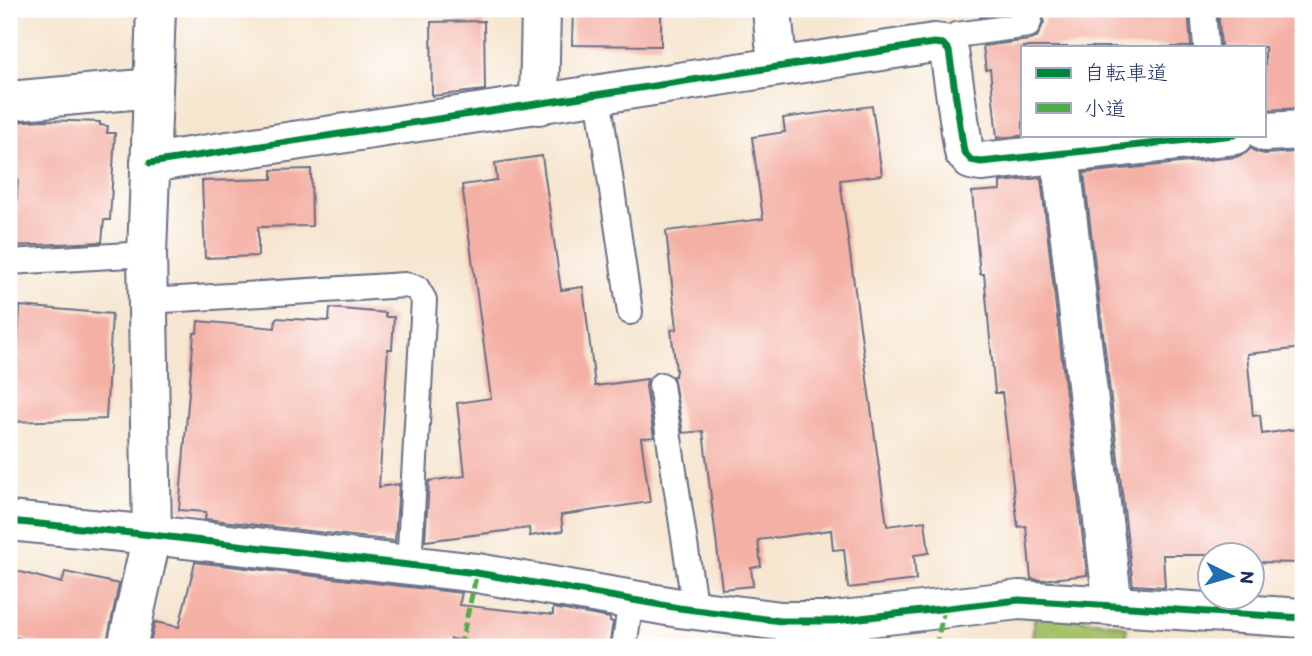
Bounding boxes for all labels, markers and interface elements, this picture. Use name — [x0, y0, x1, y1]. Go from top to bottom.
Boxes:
legend — [1021, 46, 1266, 136]
text: 自転車道 — [1084, 60, 1168, 85]
text: 小道 — [1084, 96, 1126, 121]
north arrow — [1196, 540, 1266, 610]
text: N — [1235, 570, 1259, 585]

